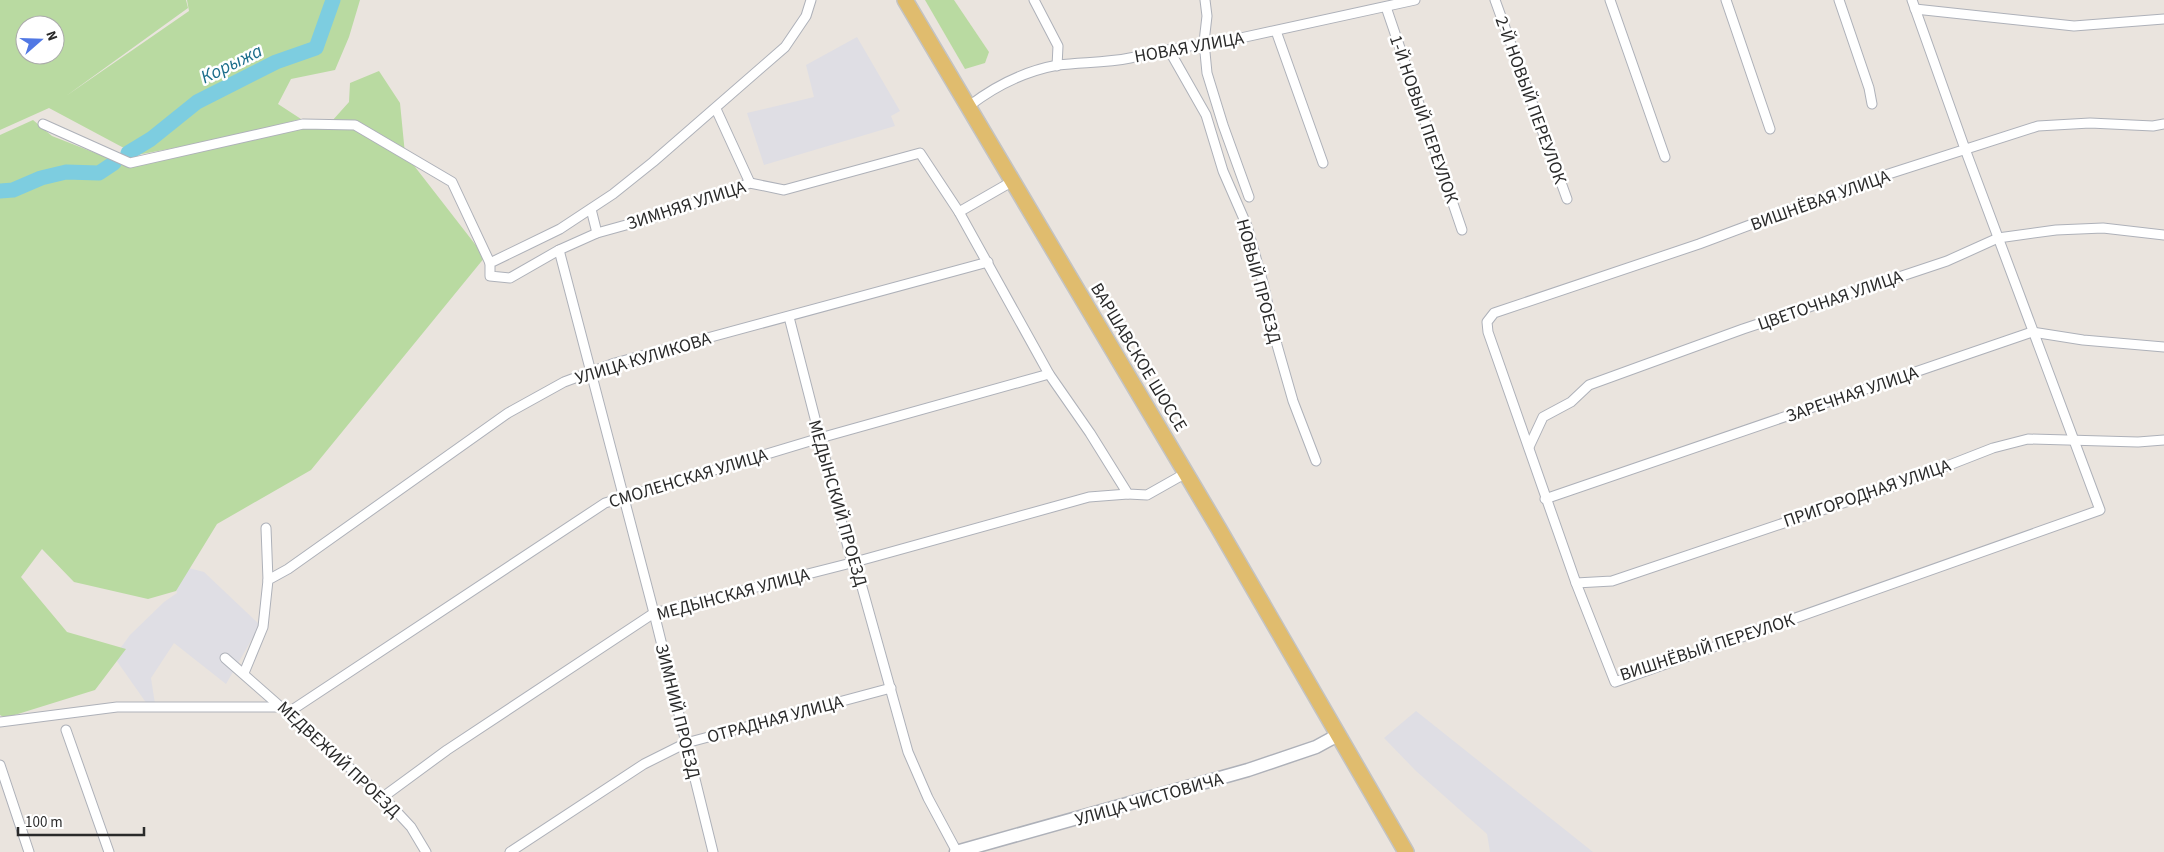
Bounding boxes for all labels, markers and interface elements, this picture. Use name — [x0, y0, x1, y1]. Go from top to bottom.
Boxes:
street label: 2-Й НОВЫЙ ПЕРЕУЛОК — [1489, 13, 1573, 188]
north arrow — [15, 15, 65, 65]
street label: НОВАЯ УЛИЦА — [1132, 26, 1246, 69]
text: N — [40, 28, 62, 44]
street label: 1-Й НОВЫЙ ПЕРЕУЛОК — [1383, 32, 1464, 207]
water label: Корыжа — [196, 38, 267, 91]
street label: ВИШНЁВАЯ УЛИЦА — [1747, 164, 1893, 237]
street label: ЗИМНЯЯ УЛИЦА — [623, 174, 749, 236]
street label: НОВЫЙ ПРОЕЗД — [1230, 216, 1287, 347]
street label: ЦВЕТОЧНАЯ УЛИЦА — [1754, 264, 1906, 337]
street label: ВАРШАВСКОЕ ШОССЕ — [1084, 278, 1193, 436]
street label: УЛИЦА КУЛИКОВА — [572, 326, 714, 391]
street label: ЗАРЕЧНАЯ УЛИЦА — [1783, 360, 1922, 429]
street label: МЕДЫНСКИЙ ПРОЕЗД — [802, 417, 873, 590]
street label: СМОЛЕНСКАЯ УЛИЦА — [606, 442, 771, 515]
street label: ПРИГОРОДНАЯ УЛИЦА — [1780, 453, 1954, 534]
street label: МЕДЫНСКАЯ УЛИЦА — [654, 562, 812, 627]
street label: ВИШНЁВЫЙ ПЕРЕУЛОК — [1617, 607, 1798, 688]
street label: ЗИМНИЙ ПРОЕЗД — [649, 641, 706, 782]
street label: ОТРАДНАЯ УЛИЦА — [704, 689, 846, 750]
street label: МЕДВЕЖИЙ ПРОЕЗД — [272, 696, 406, 824]
street label: УЛИЦА ЧИСТОВИЧА — [1072, 766, 1226, 833]
scale bar — [18, 804, 144, 836]
text: 100 m — [25, 812, 63, 833]

